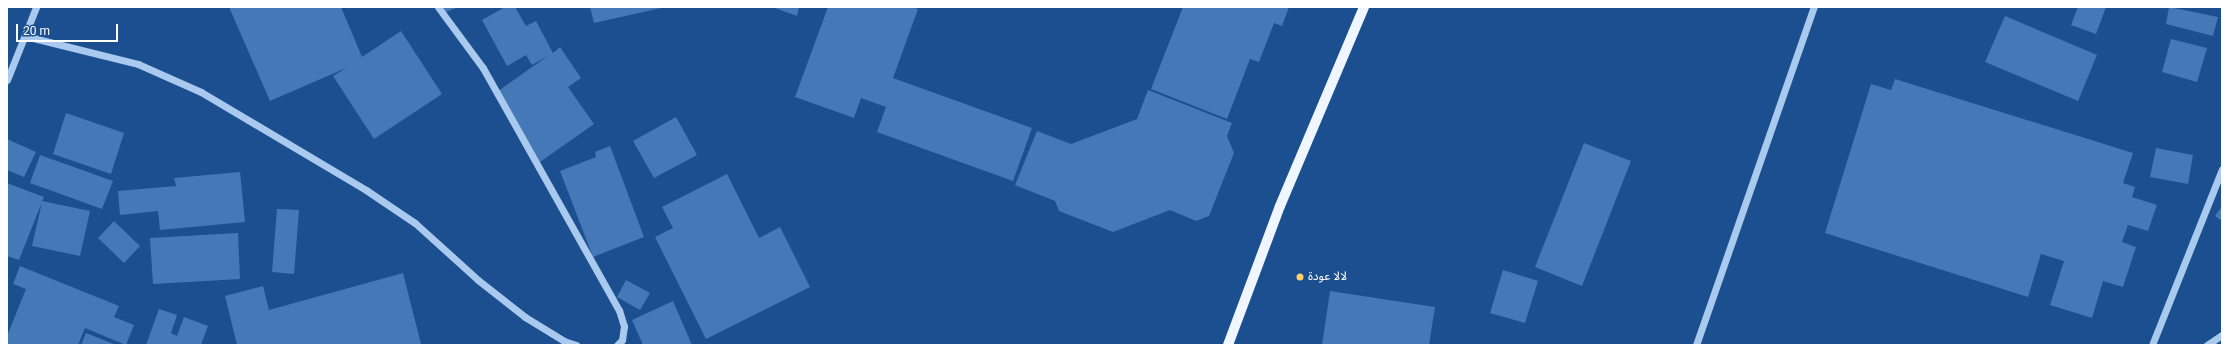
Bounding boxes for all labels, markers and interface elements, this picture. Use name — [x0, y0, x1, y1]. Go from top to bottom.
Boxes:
scale bar — [18, 16, 120, 42]
text: 20 m — [23, 24, 50, 38]
place label: لالا عودة — [1308, 270, 1347, 284]
marker: لالا عودة — [1295, 272, 1305, 282]

